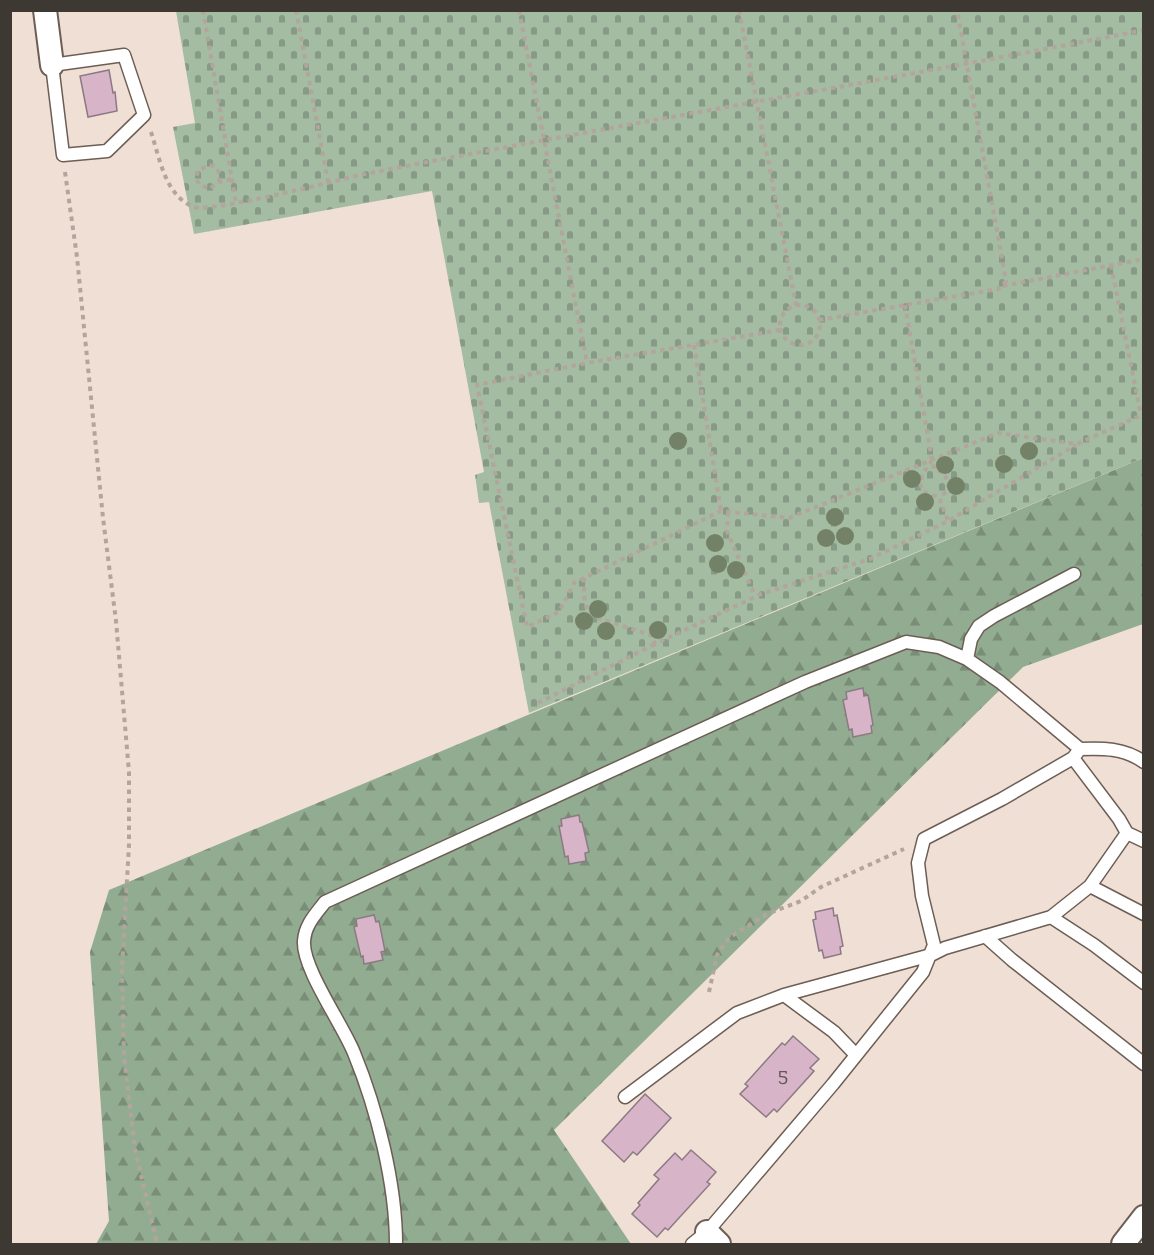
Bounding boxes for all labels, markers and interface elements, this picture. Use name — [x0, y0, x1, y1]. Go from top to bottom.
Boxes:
house number: 5 — [778, 1062, 788, 1087]

